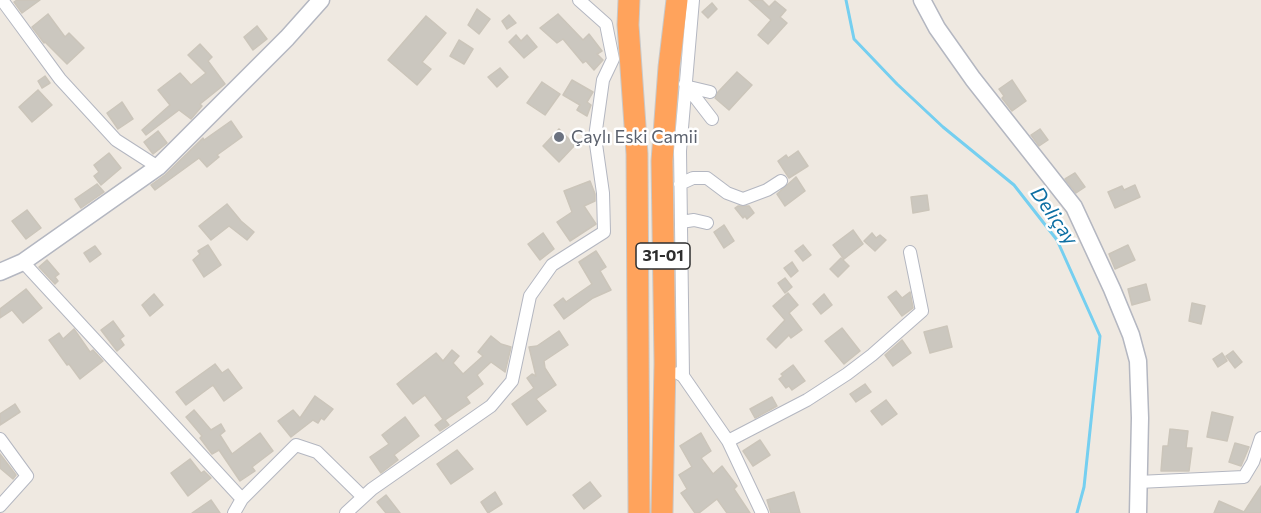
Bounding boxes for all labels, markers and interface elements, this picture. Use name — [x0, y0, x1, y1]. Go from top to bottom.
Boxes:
place label: Çaylı Eski Camii — [571, 126, 698, 148]
marker: Çaylı Eski Camii — [552, 130, 566, 144]
water label: Deliçay — [1025, 182, 1083, 250]
road number: 31-01 — [636, 243, 690, 269]

